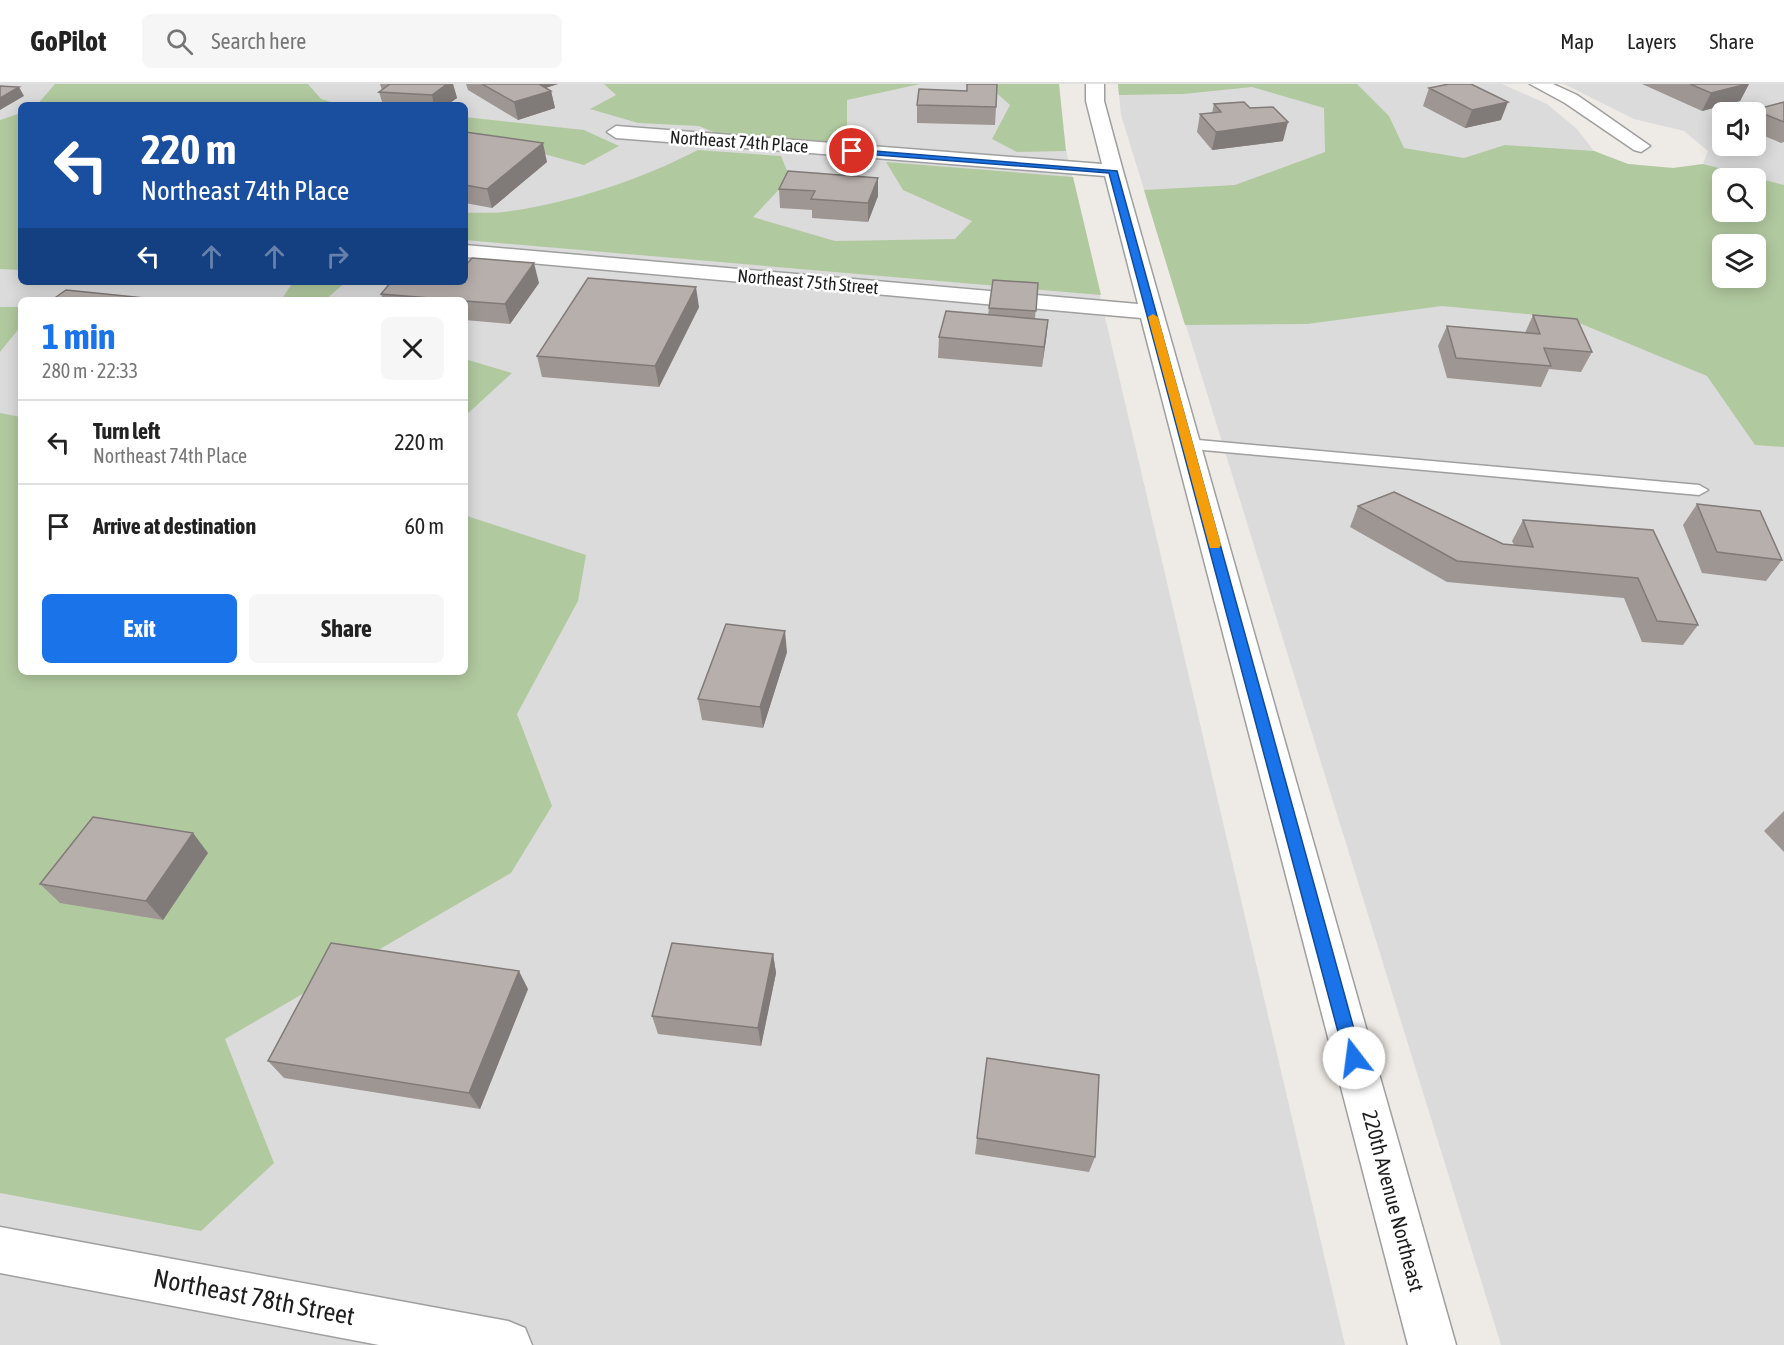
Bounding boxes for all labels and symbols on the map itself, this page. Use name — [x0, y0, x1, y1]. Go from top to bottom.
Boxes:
pin — [826, 125, 877, 176]
street label: Northeast 74th Place — [669, 126, 809, 157]
street label: Northeast 75th Street — [737, 265, 879, 298]
position arrow — [1322, 1026, 1386, 1090]
street label: 220th Avenue Northeast — [1358, 1107, 1430, 1294]
street label: Northeast 78th Street — [151, 1263, 357, 1331]

